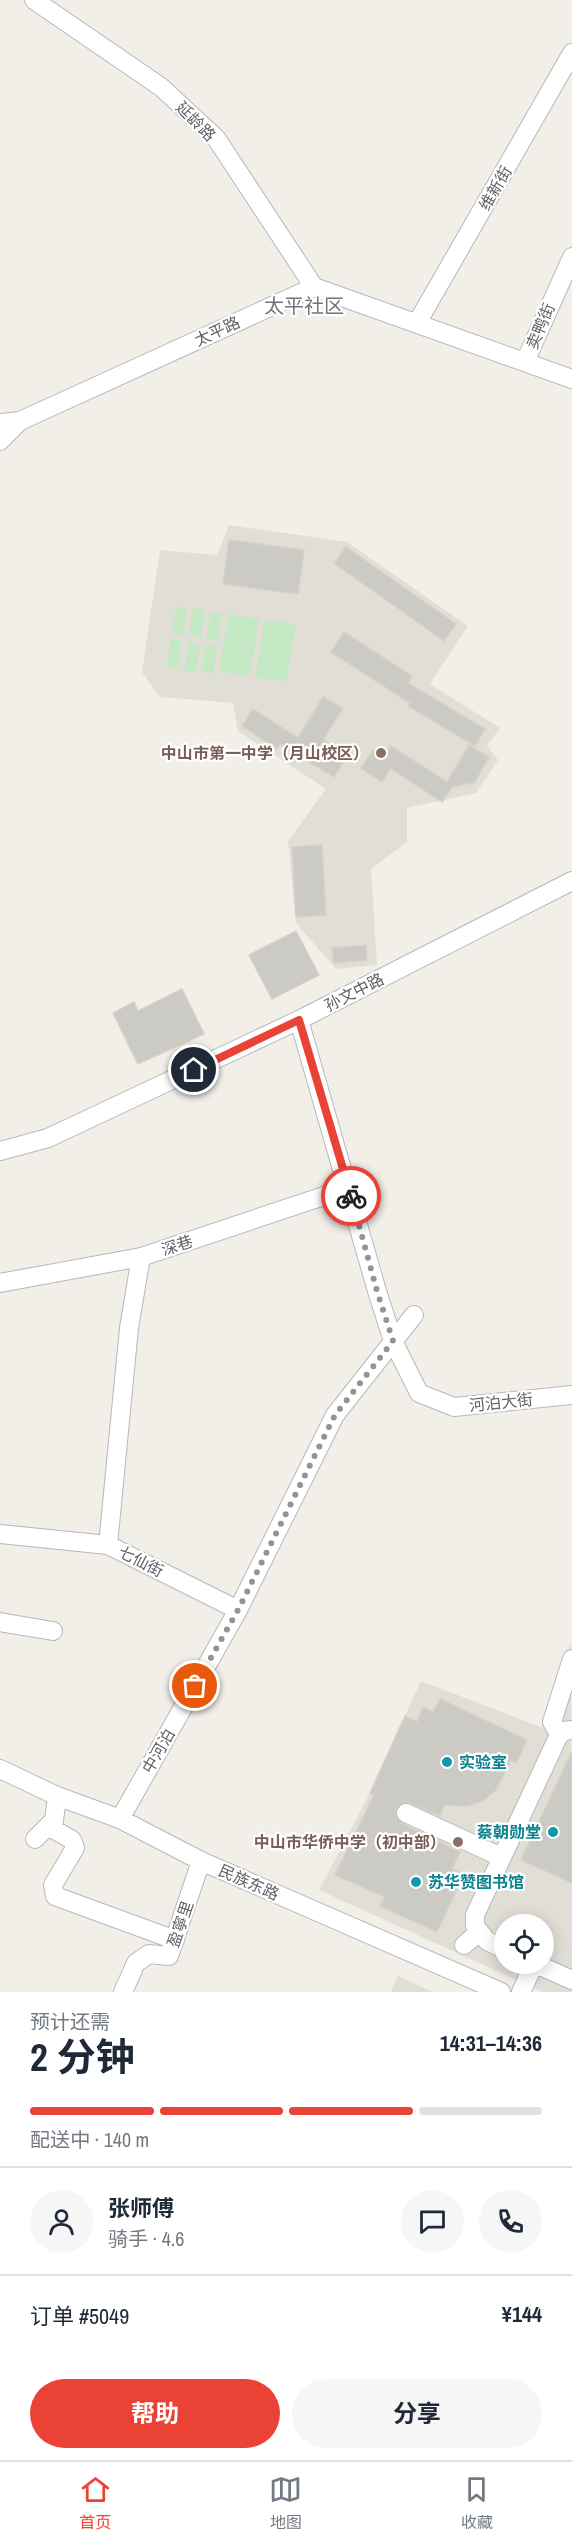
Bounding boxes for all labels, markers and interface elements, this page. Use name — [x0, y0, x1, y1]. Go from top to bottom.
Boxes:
street label: 延龄路 — [171, 96, 221, 146]
street label: 维新街 — [473, 162, 517, 214]
district label: 太平社区 — [264, 292, 344, 319]
street label: 卖鸭街 — [520, 300, 560, 352]
street label: 太平路 — [191, 311, 243, 351]
place label: 中山市第一中学（月山校区） — [161, 742, 369, 764]
marker: 中山市第一中学（月山校区） — [374, 746, 388, 760]
street label: 孙文中路 — [320, 968, 388, 1016]
pin — [168, 1044, 219, 1095]
icon: home — [177, 1053, 210, 1086]
courier — [321, 1166, 381, 1226]
icon: bike — [335, 1180, 368, 1213]
street label: 深巷 — [158, 1230, 196, 1260]
street label: 河泊大街 — [468, 1388, 534, 1416]
street label: 七仙街 — [115, 1540, 167, 1582]
pin — [169, 1660, 220, 1711]
icon: bag — [178, 1669, 211, 1702]
street label: 中河泊 — [136, 1725, 180, 1777]
place label: 实验室 — [459, 1751, 507, 1773]
marker: 实验室 — [440, 1755, 454, 1769]
place label: 蔡朝勋堂 — [477, 1821, 541, 1843]
marker: 蔡朝勋堂 — [546, 1825, 560, 1839]
place label: 中山市华侨中学（初中部） — [254, 1831, 446, 1853]
marker: 中山市华侨中学（初中部） — [451, 1835, 465, 1849]
street label: 民族东路 — [215, 1859, 283, 1905]
place label: 苏华赞图书馆 — [428, 1871, 524, 1893]
marker: 苏华赞图书馆 — [409, 1875, 423, 1889]
street label: 盈寧里 — [162, 1898, 198, 1950]
map controls — [494, 1914, 554, 1974]
button: locate — [494, 1914, 554, 1974]
text: 预计还需 — [30, 2008, 110, 2035]
text: 14:31–14:36 — [440, 2028, 542, 2058]
text: 2 分钟 — [30, 2031, 135, 2083]
text: 配送中 · 140 m — [30, 2126, 149, 2153]
button: person — [30, 2190, 93, 2253]
button: chat — [401, 2190, 464, 2253]
button: phone — [479, 2190, 542, 2253]
text: 张师傅 — [108, 2193, 174, 2223]
text: 骑手 · 4.6 — [108, 2225, 184, 2252]
text: ¥144 — [502, 2299, 542, 2329]
text: 订单 #5049 — [30, 2301, 129, 2331]
button: 帮助 — [30, 2379, 280, 2448]
button: 分享 — [292, 2379, 542, 2448]
tab: 首页 — [79, 2473, 112, 2533]
tab: 地图 — [269, 2473, 302, 2533]
tab: 收藏 — [460, 2473, 493, 2533]

